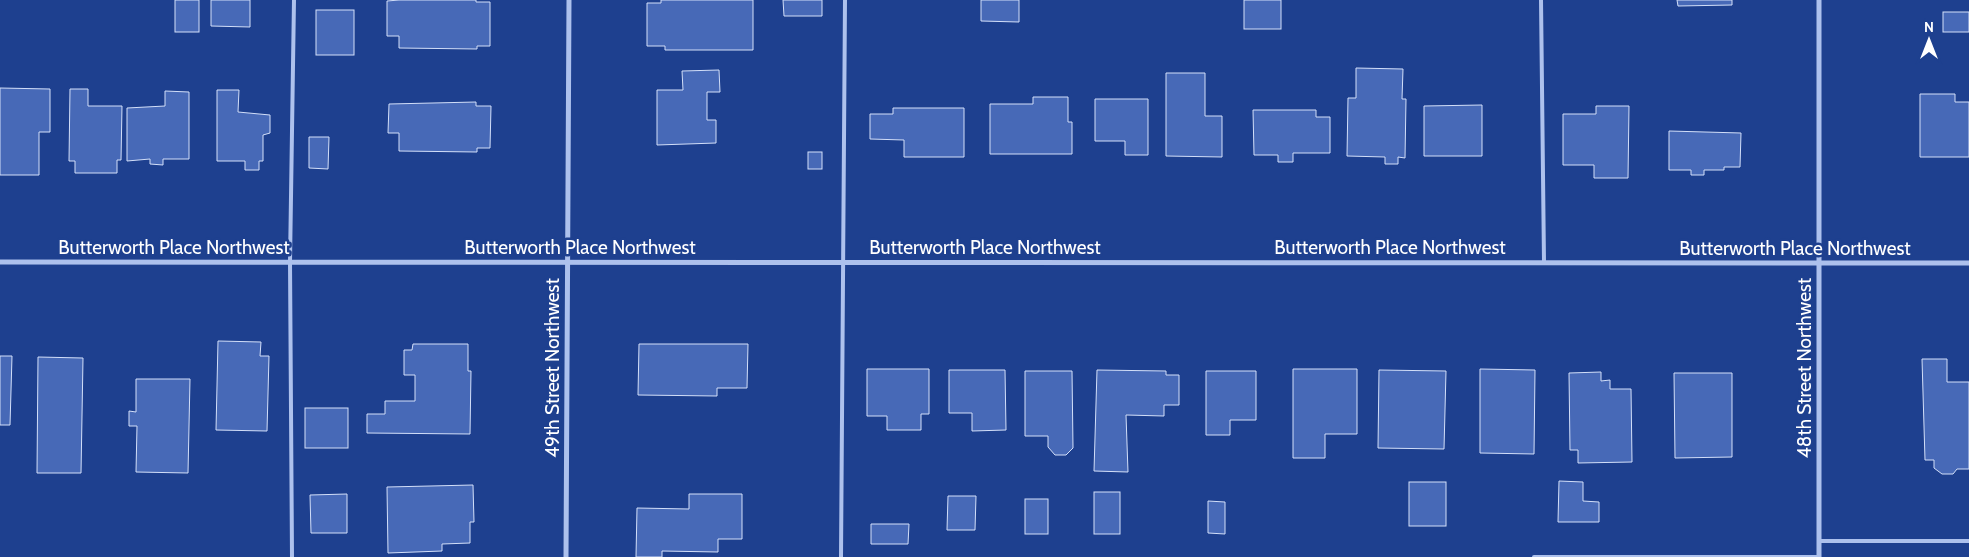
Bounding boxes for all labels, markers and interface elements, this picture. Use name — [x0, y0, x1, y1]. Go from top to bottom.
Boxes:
north arrow — [1904, 15, 1954, 65]
text: N — [1924, 18, 1934, 36]
street label: Butterworth Place Northwest — [58, 236, 290, 259]
street label: Butterworth Place Northwest — [464, 236, 696, 259]
street label: Butterworth Place Northwest — [869, 236, 1101, 259]
street label: Butterworth Place Northwest — [1274, 236, 1506, 259]
street label: Butterworth Place Northwest — [1679, 237, 1911, 260]
street label: 48th Street Northwest — [1793, 277, 1816, 458]
street label: 49th Street Northwest — [541, 278, 564, 458]

